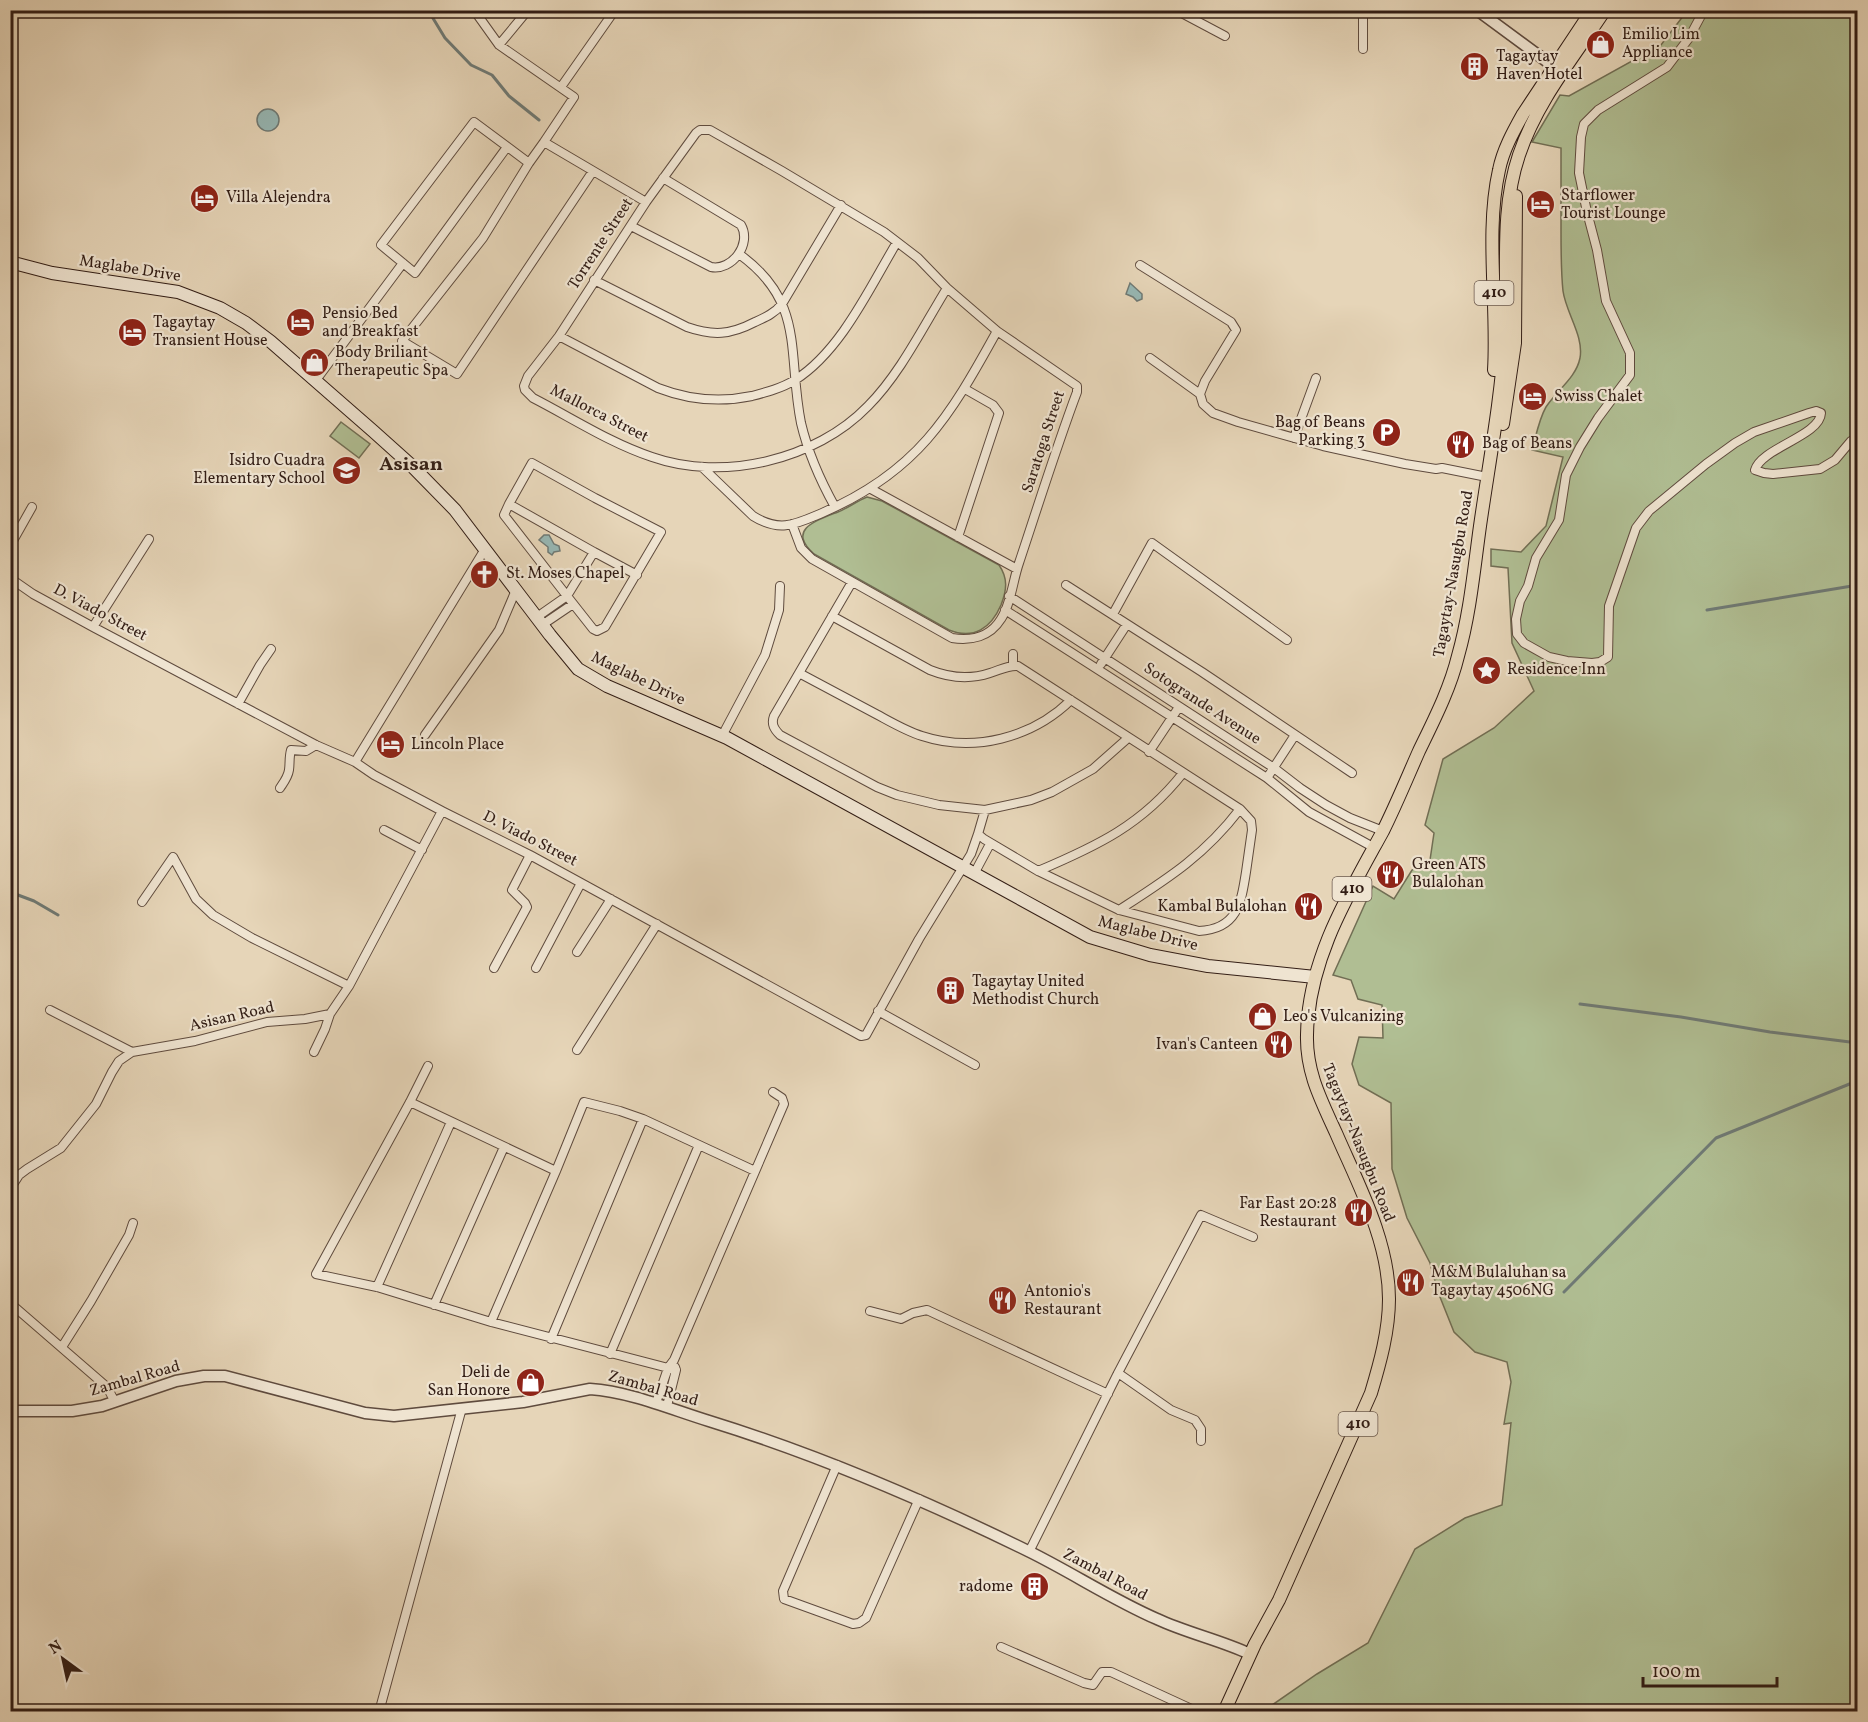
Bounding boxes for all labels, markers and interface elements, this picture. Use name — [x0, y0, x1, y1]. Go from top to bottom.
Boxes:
place label: Emilio Lim Appliance — [1622, 24, 1700, 64]
shop icon: Emilio Lim Appliance — [1585, 28, 1617, 60]
place label: Tagaytay Haven Hotel — [1496, 46, 1583, 86]
building icon: Tagaytay Haven Hotel — [1459, 50, 1491, 82]
hotel icon: Villa Alejendra — [189, 182, 221, 214]
place label: Starflower Tourist Lounge — [1561, 185, 1666, 225]
place label: Villa Alejendra — [226, 187, 331, 209]
hotel icon: Starflower Tourist Lounge — [1524, 189, 1556, 221]
street label: Torrente Street — [563, 193, 639, 294]
street label: Maglabe Drive — [78, 250, 182, 288]
road number: 410 — [1474, 281, 1514, 305]
place label: Pensio Bed and Breakfast — [322, 303, 419, 343]
hotel icon: Pensio Bed and Breakfast — [285, 307, 317, 339]
place label: Tagaytay Transient House — [153, 312, 268, 352]
hotel icon: Tagaytay Transient House — [116, 316, 148, 348]
place label: Body Briliant Therapeutic Spa — [335, 342, 448, 382]
shop icon: Body Briliant Therapeutic Spa — [298, 346, 330, 378]
street label: Mallorca Street — [546, 380, 652, 448]
hotel icon: Swiss Chalet — [1517, 381, 1549, 413]
place label: Swiss Chalet — [1554, 386, 1643, 408]
street label: Saratoga Street — [1017, 388, 1071, 496]
place label: Bag of Beans Parking 3 — [1275, 412, 1365, 452]
parking icon: Bag of Beans Parking 3 — [1370, 416, 1402, 448]
restaurant icon: Bag of Beans — [1445, 428, 1477, 460]
place label: Bag of Beans — [1482, 433, 1572, 455]
place label: Isidro Cuadra Elementary School — [193, 450, 325, 490]
district label: Asisan — [379, 451, 443, 479]
school or university icon: Isidro Cuadra Elementary School — [330, 454, 362, 486]
street label: Tagaytay-Nasugbu Road — [1428, 489, 1480, 659]
church icon: St. Moses Chapel — [469, 558, 501, 590]
place label: St. Moses Chapel — [506, 563, 625, 585]
street label: D. Viado Street — [49, 579, 151, 647]
street label: Maglabe Drive — [587, 647, 689, 711]
place icon: Residence Inn — [1470, 654, 1502, 686]
street label: Sotogrande Avenue — [1139, 658, 1265, 750]
place label: Residence Inn — [1507, 659, 1606, 681]
hotel icon: Lincoln Place — [374, 729, 406, 761]
place label: Lincoln Place — [411, 734, 504, 756]
street label: D. Viado Street — [479, 806, 581, 872]
place label: Green ATS Bulalohan — [1412, 854, 1486, 894]
restaurant icon: Green ATS Bulalohan — [1375, 858, 1407, 890]
road number: 410 — [1332, 877, 1372, 901]
restaurant icon: Kambal Bulalohan — [1292, 891, 1324, 923]
place label: Kambal Bulalohan — [1157, 896, 1287, 918]
street label: Maglabe Drive — [1096, 911, 1200, 957]
place label: Tagaytay United Methodist Church — [972, 971, 1099, 1011]
building icon: Tagaytay United Methodist Church — [935, 975, 967, 1007]
street label: Asisan Road — [187, 997, 277, 1037]
shop icon: Leo's Vulcanizing — [1246, 1001, 1278, 1033]
place label: Leo's Vulcanizing — [1283, 1006, 1404, 1028]
restaurant icon: Ivan's Canteen — [1263, 1029, 1295, 1061]
place label: Ivan's Canteen — [1156, 1034, 1258, 1056]
street label: Tagaytay-Nasugbu Road — [1316, 1060, 1400, 1226]
place label: Far East 20:28 Restaurant — [1239, 1193, 1337, 1233]
restaurant icon: Far East 20:28 Restaurant — [1342, 1197, 1374, 1229]
place label: M&M Bulaluhan sa Tagaytay 4506NG — [1431, 1262, 1567, 1302]
restaurant icon: M&M Bulaluhan sa Tagaytay 4506NG — [1394, 1266, 1426, 1298]
place label: Antonio's Restaurant — [1024, 1281, 1102, 1321]
restaurant icon: Antonio's Restaurant — [987, 1285, 1019, 1317]
street label: Zambal Road — [87, 1356, 183, 1402]
place label: Deli de San Honore — [428, 1362, 510, 1402]
shop icon: Deli de San Honore — [515, 1366, 547, 1398]
street label: Zambal Road — [605, 1366, 701, 1412]
road number: 410 — [1338, 1412, 1378, 1436]
street label: Zambal Road — [1059, 1543, 1151, 1607]
building icon: radome — [1018, 1571, 1050, 1603]
place label: radome — [959, 1576, 1013, 1598]
north arrow — [33, 1629, 93, 1689]
text: N — [45, 1636, 67, 1660]
scale bar — [1643, 1650, 1776, 1688]
text: 100 m — [1652, 1660, 1701, 1685]

